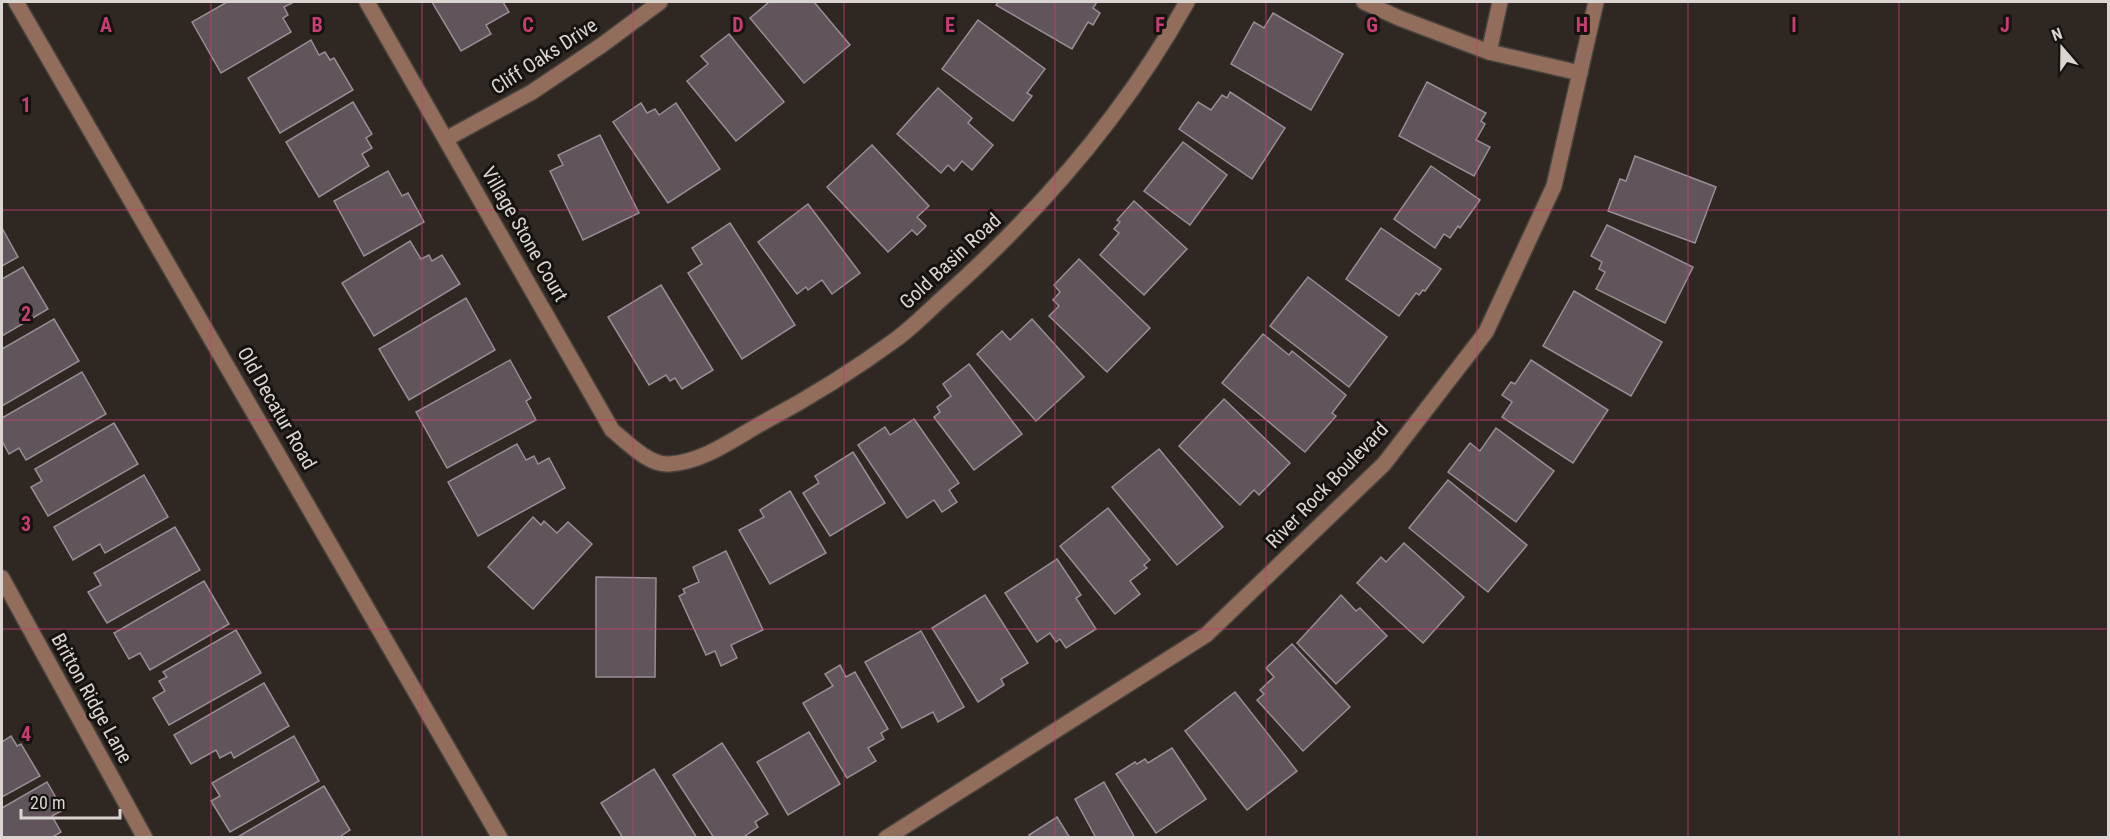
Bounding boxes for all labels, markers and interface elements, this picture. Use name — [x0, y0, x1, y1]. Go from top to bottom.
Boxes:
text: A — [100, 13, 112, 37]
text: B — [311, 13, 323, 37]
street label: Cliff Oaks Drive — [486, 13, 602, 99]
text: D — [732, 13, 744, 37]
text: E — [945, 13, 955, 37]
text: F — [1155, 13, 1165, 37]
text: G — [1366, 13, 1378, 37]
text: H — [1576, 13, 1588, 37]
text: I — [1791, 13, 1797, 37]
text: J — [2000, 13, 2010, 37]
north arrow — [2032, 18, 2092, 78]
text: N — [2049, 24, 2065, 45]
text: 1 — [21, 93, 31, 117]
street label: Village Stone Court — [477, 162, 573, 306]
street label: Gold Basin Road — [894, 208, 1006, 314]
text: 2 — [21, 302, 31, 326]
street label: Old Decatur Road — [232, 343, 322, 473]
street label: River Rock Boulevard — [1261, 417, 1393, 553]
text: 3 — [21, 512, 31, 536]
street label: Britton Ridge Lane — [46, 629, 138, 767]
text: 4 — [21, 722, 31, 746]
scale bar — [21, 782, 120, 820]
text: 20 m — [30, 792, 65, 813]

